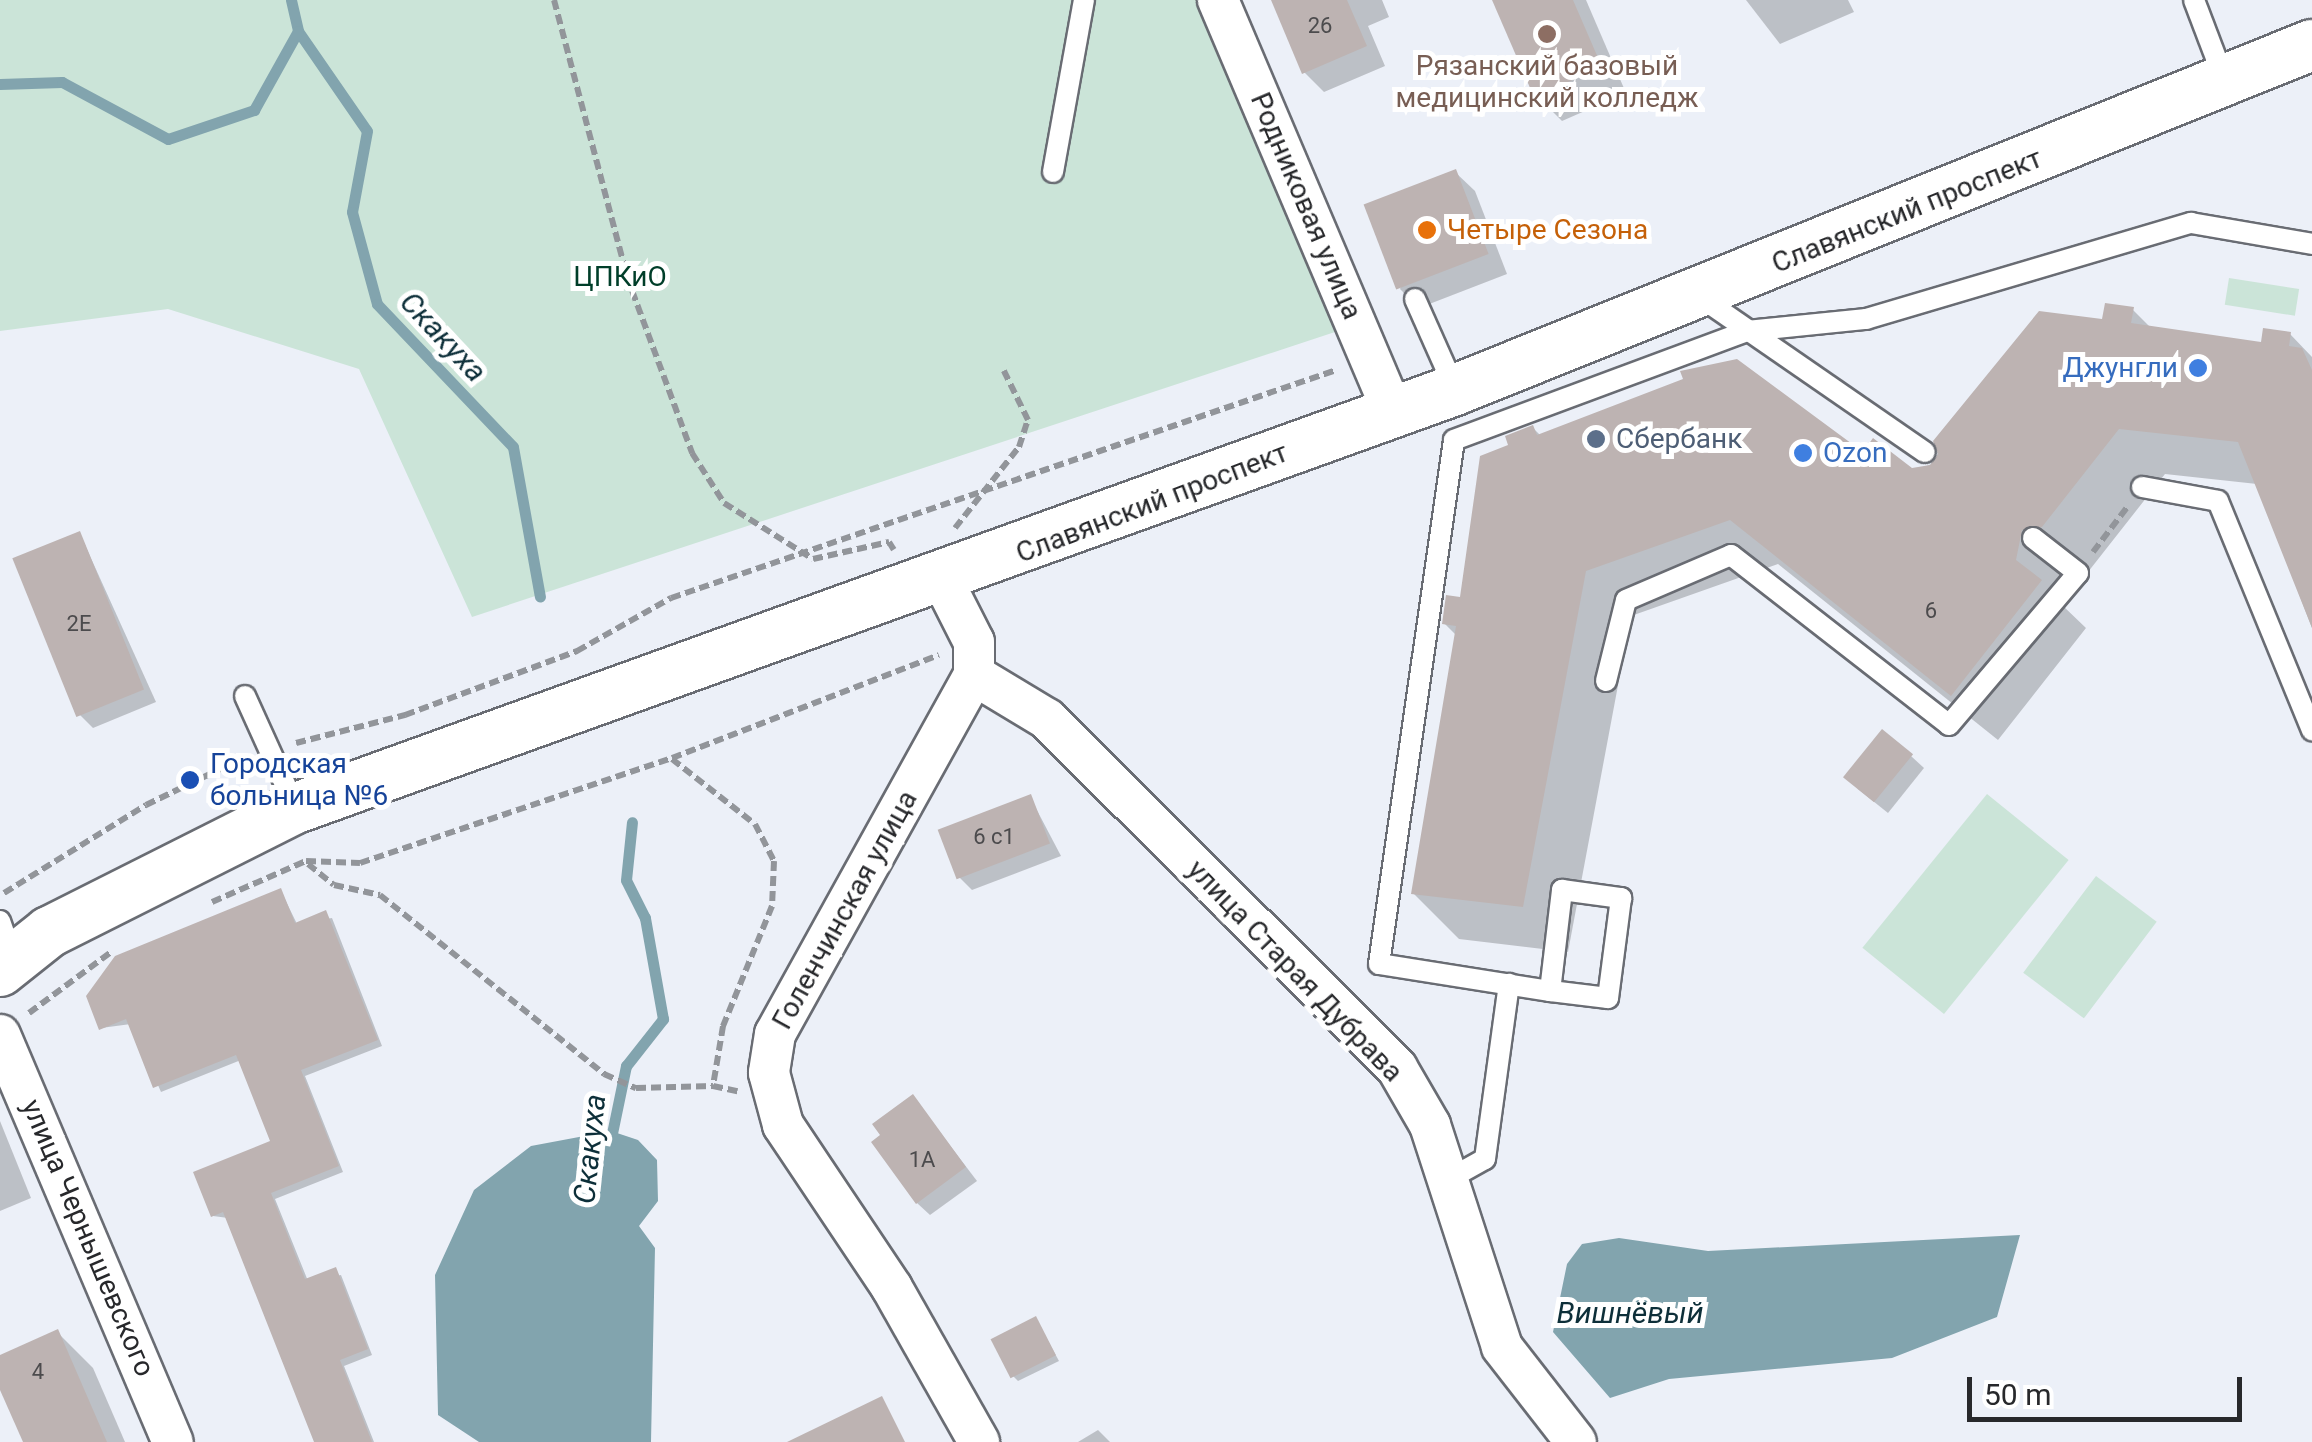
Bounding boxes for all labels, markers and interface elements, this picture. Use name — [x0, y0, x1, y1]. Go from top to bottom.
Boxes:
house number: 26 — [1308, 13, 1332, 39]
marker: Рязанский базовый медицинский колледж — [1536, 23, 1558, 45]
place label: Рязанский базовый медицинский колледж — [1396, 49, 1698, 115]
street label: Родниковая улица — [1243, 88, 1369, 324]
street label: Славянский проспект — [1767, 141, 2047, 281]
place label: Четыре Сезона — [1447, 213, 1648, 247]
marker: Четыре Сезона — [1416, 219, 1438, 241]
park label: ЦПКиО — [573, 260, 667, 294]
water label: Скакуха — [392, 284, 494, 390]
place label: Джунгли — [2063, 351, 2178, 385]
marker: Джунгли — [2187, 357, 2209, 379]
place label: Сбербанк — [1616, 422, 1742, 456]
marker: Сбербанк — [1585, 428, 1607, 450]
street label: Славянский проспект — [1011, 436, 1293, 570]
place label: Ozon — [1823, 436, 1887, 470]
marker: Ozon — [1792, 442, 1814, 464]
house number: 6 — [1925, 598, 1937, 624]
house number: 2Е — [67, 611, 91, 637]
place label: Городская больница №6 — [210, 747, 388, 813]
marker: Городская больница №6 — [179, 769, 201, 791]
street label: Голенчинская улица — [765, 785, 925, 1035]
house number: 6 с1 — [973, 824, 1015, 850]
street label: улица Старая Дубрава — [1180, 853, 1410, 1089]
water label: Скакуха — [566, 1092, 614, 1206]
street label: улица Чернышевского — [14, 1094, 162, 1382]
house number: 1А — [909, 1147, 935, 1173]
water label: Вишнёвый — [1557, 1295, 1703, 1331]
scale bar — [1972, 1357, 2247, 1419]
house number: 4 — [32, 1359, 44, 1385]
text: 50 m — [1984, 1377, 2051, 1412]

